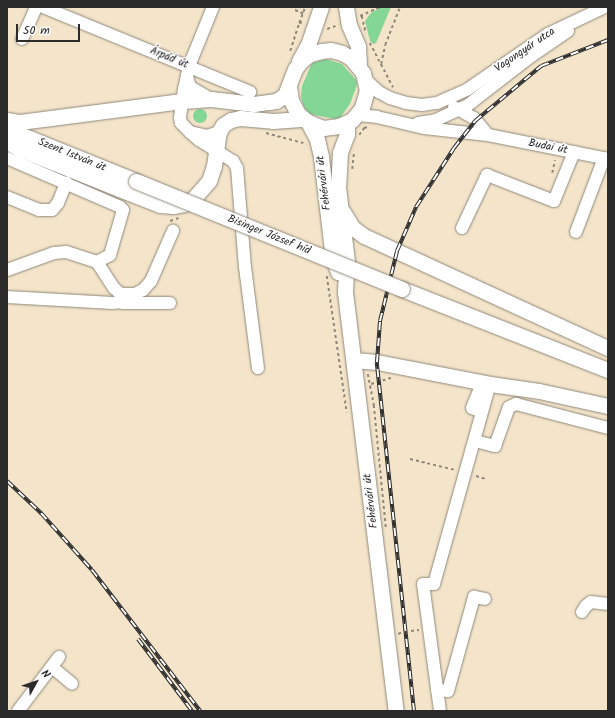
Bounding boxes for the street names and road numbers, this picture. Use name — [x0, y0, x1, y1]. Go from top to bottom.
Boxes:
street label: Vagongyár utca — [492, 25, 558, 75]
street label: Árpád út — [148, 44, 190, 72]
street label: Szent István út — [36, 135, 108, 175]
street label: Budai út — [527, 137, 569, 157]
street label: Fehérvári út — [314, 155, 334, 211]
street label: Bisinger József híd — [226, 212, 312, 258]
street label: Fehérvári út — [361, 473, 381, 529]

